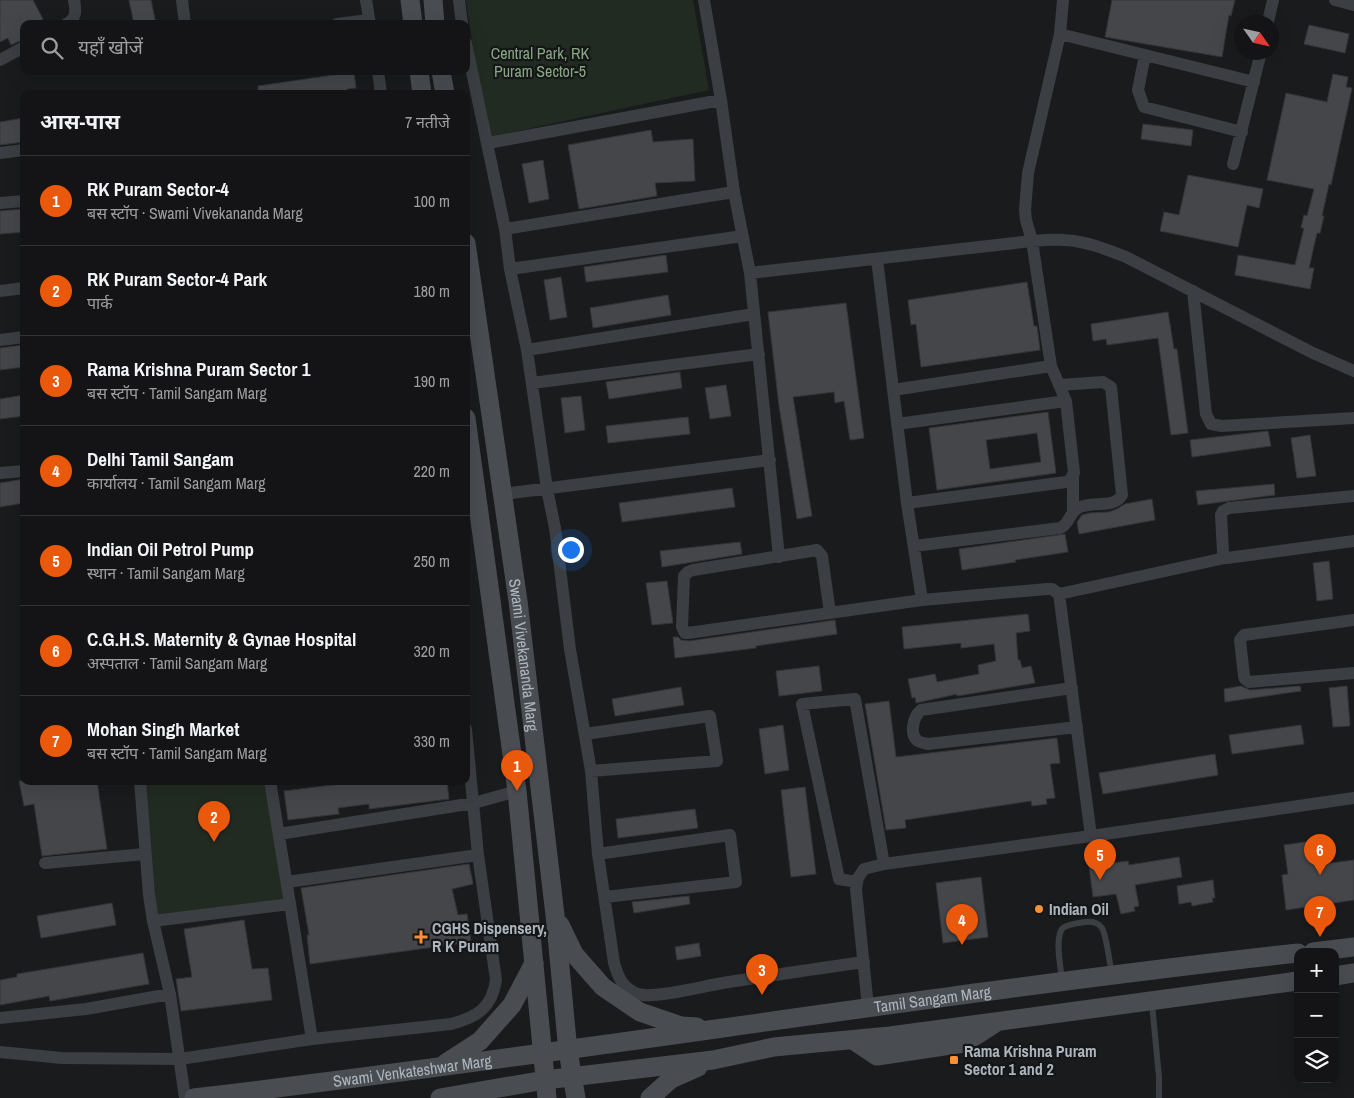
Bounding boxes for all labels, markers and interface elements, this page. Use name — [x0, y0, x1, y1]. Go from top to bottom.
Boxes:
north arrow — [1234, 15, 1279, 60]
search box — [20, 20, 470, 75]
icon: search — [38, 34, 66, 62]
text: यहाँ खोजें — [78, 34, 143, 60]
park label: Central Park, RK Puram Sector-5 — [491, 42, 589, 82]
text: आस-पास — [40, 107, 120, 136]
text: 7 नतीजे — [405, 111, 450, 133]
text: RK Puram Sector-4 — [87, 176, 229, 202]
text: 1 — [52, 190, 60, 212]
text: 100 m — [414, 190, 450, 212]
text: बस स्टॉप · Swami Vivekananda Marg — [87, 202, 303, 224]
text: RK Puram Sector-4 Park — [87, 266, 267, 292]
text: 2 — [52, 280, 60, 302]
text: 180 m — [414, 280, 450, 302]
text: पार्क — [87, 292, 113, 314]
text: Rama Krishna Puram Sector 1 — [87, 356, 310, 382]
text: 3 — [52, 370, 60, 392]
text: 190 m — [414, 370, 450, 392]
text: बस स्टॉप · Tamil Sangam Marg — [87, 382, 267, 404]
text: Delhi Tamil Sangam — [87, 446, 234, 472]
text: 4 — [52, 460, 60, 482]
text: 220 m — [414, 460, 450, 482]
text: कार्यालय · Tamil Sangam Marg — [87, 472, 266, 494]
text: Indian Oil Petrol Pump — [87, 536, 254, 562]
your location — [558, 537, 584, 563]
text: 5 — [52, 550, 60, 572]
text: 250 m — [414, 550, 450, 572]
text: स्थान · Tamil Sangam Marg — [87, 562, 245, 584]
street label: Swami Vivekananda Marg — [504, 577, 544, 733]
text: C.G.H.S. Maternity & Gynae Hospital — [87, 626, 356, 652]
text: 6 — [52, 640, 60, 662]
text: 320 m — [414, 640, 450, 662]
text: अस्पताल · Tamil Sangam Marg — [87, 652, 267, 674]
text: Mohan Singh Market — [87, 716, 239, 742]
text: 7 — [52, 730, 60, 752]
text: 330 m — [414, 730, 450, 752]
text: बस स्टॉप · Tamil Sangam Marg — [87, 742, 267, 764]
pin: 1 — [501, 750, 533, 791]
pin: 2 — [198, 801, 230, 842]
pin: 6 — [1304, 834, 1336, 875]
pin: 5 — [1084, 839, 1116, 880]
pin: 7 — [1304, 896, 1336, 937]
place label: Indian Oil — [1049, 898, 1109, 920]
marker: Indian Oil — [1033, 903, 1045, 915]
pin: 4 — [946, 904, 978, 945]
place label: CGHS Dispensery, R K Puram — [432, 917, 547, 957]
marker: CGHS Dispensery, R K Puram — [414, 930, 428, 944]
map controls — [1294, 948, 1339, 1083]
button: + — [1294, 948, 1339, 993]
pin: 3 — [746, 954, 778, 995]
street label: Tamil Sangam Marg — [873, 980, 993, 1018]
button: − — [1294, 993, 1339, 1038]
button: layers — [1294, 1038, 1339, 1083]
place label: Rama Krishna Puram Sector 1 and 2 — [964, 1040, 1097, 1080]
street label: Swami Venkateshwar Marg — [332, 1049, 494, 1092]
marker: Rama Krishna Puram Sector 1 and 2 — [948, 1054, 960, 1066]

